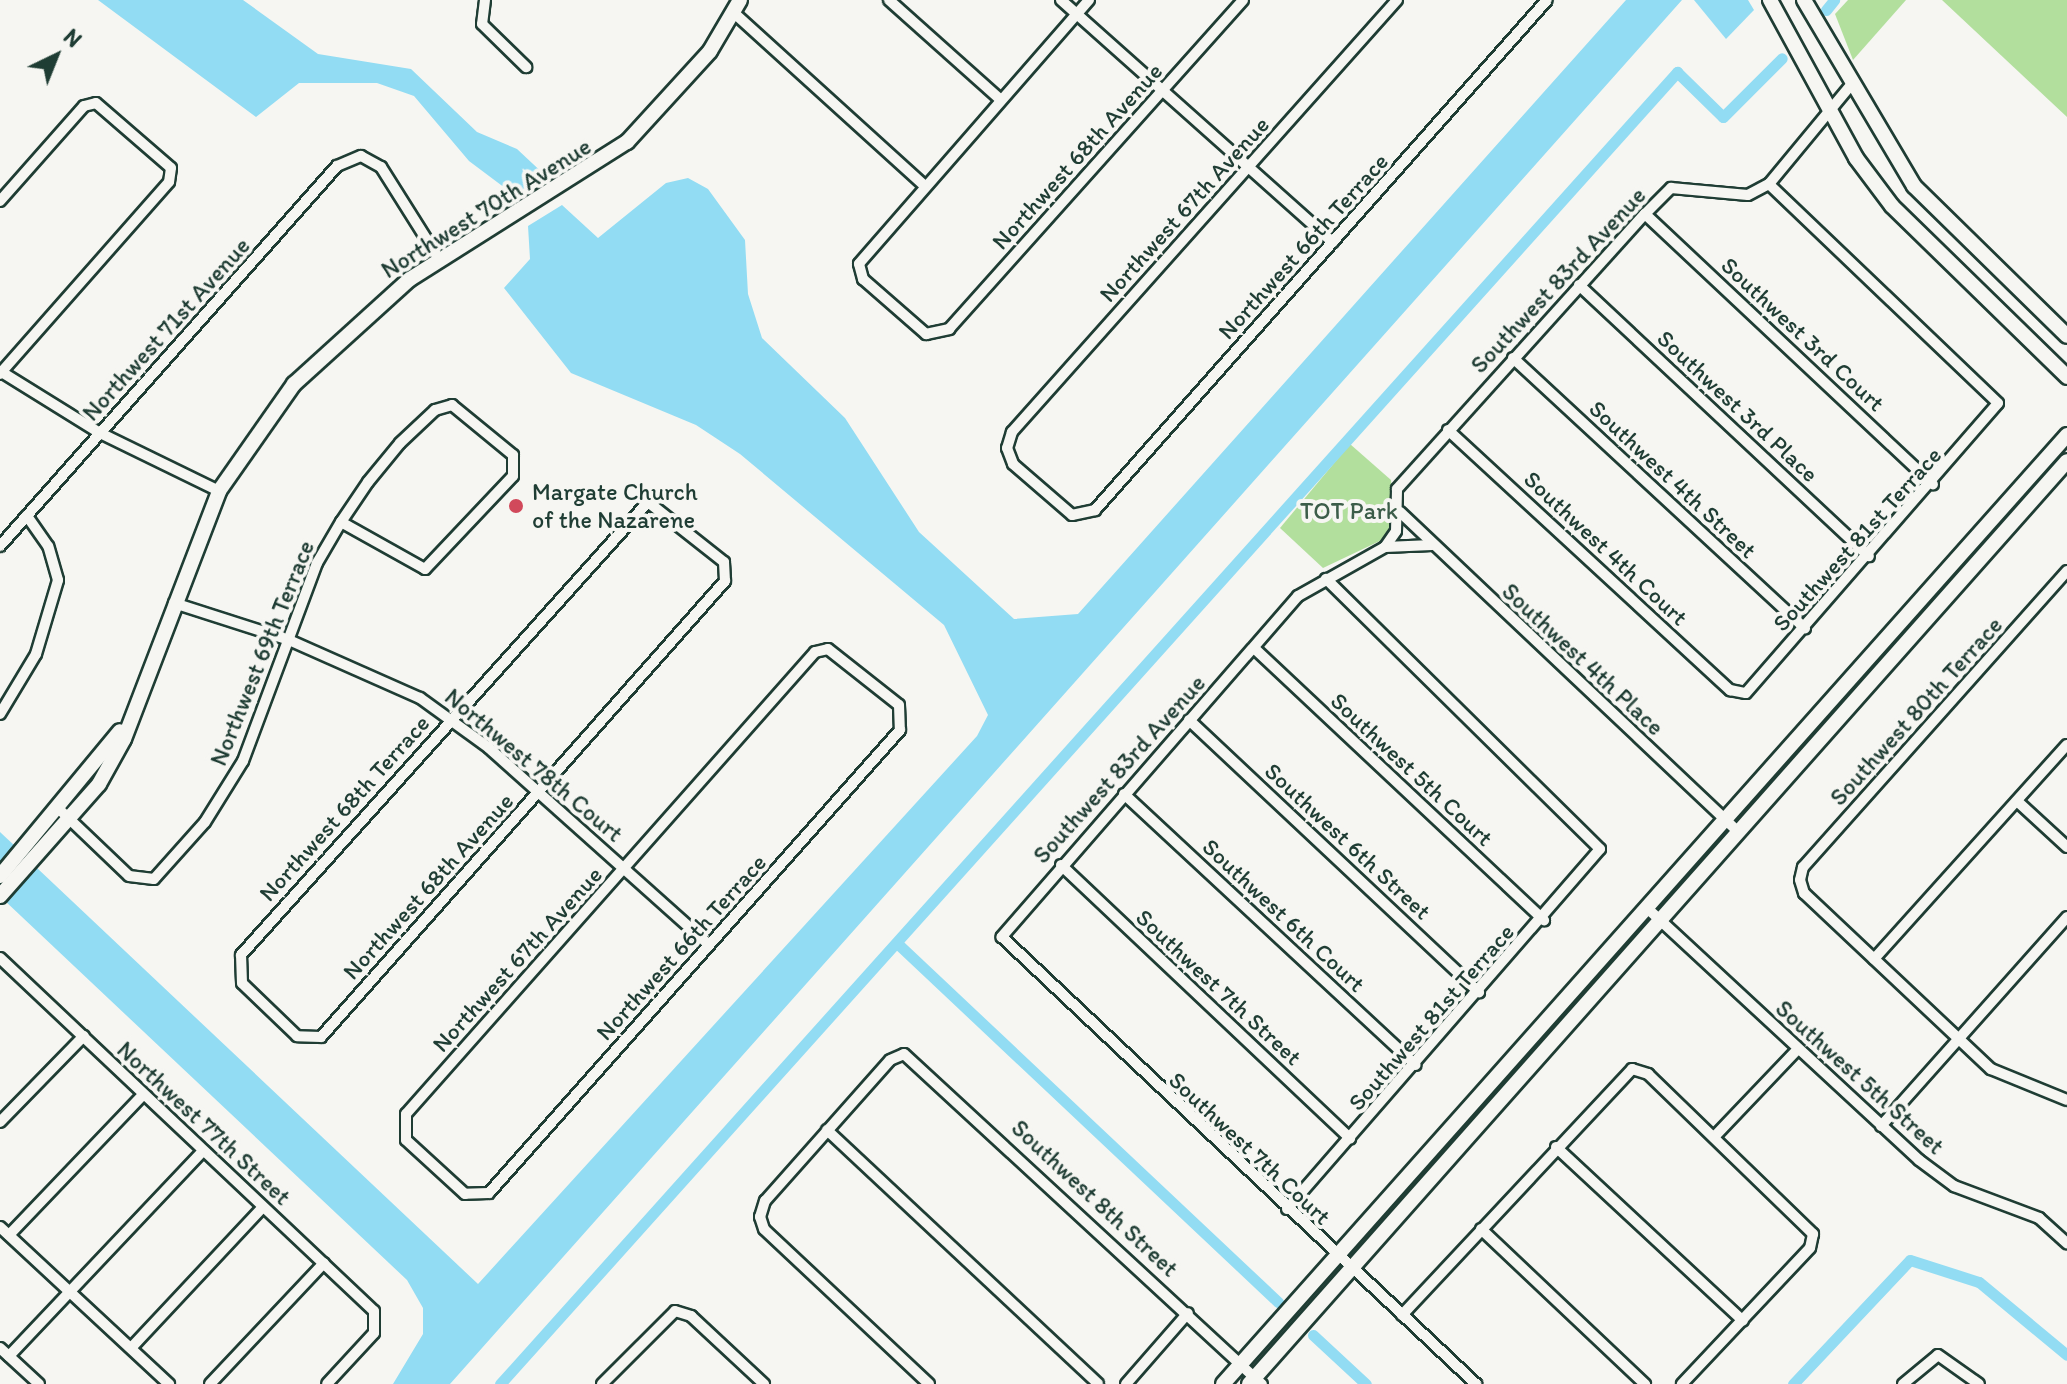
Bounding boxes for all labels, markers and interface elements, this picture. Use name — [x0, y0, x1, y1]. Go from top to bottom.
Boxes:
north arrow — [16, 16, 96, 96]
text: N — [58, 23, 87, 53]
street label: Northwest 68th Avenue — [986, 57, 1168, 255]
street label: Northwest 67th Avenue — [1093, 111, 1275, 307]
street label: Northwest 70th Avenue — [376, 132, 596, 284]
street label: Northwest 66th Terrace — [1212, 147, 1394, 345]
street label: Southwest 83rd Avenue — [1465, 182, 1651, 378]
street label: Northwest 71st Avenue — [76, 232, 256, 426]
street label: Southwest 3rd Court — [1715, 251, 1891, 417]
street label: Southwest 3rd Place — [1652, 324, 1824, 488]
street label: Southwest 4th Street — [1584, 394, 1762, 564]
street label: Southwest 81st Terrace — [1767, 441, 1947, 637]
street label: Southwest 4th Court — [1518, 465, 1694, 631]
place label: Margate Church of the Nazarene — [532, 478, 698, 534]
marker: Margate Church of the Nazarene — [507, 497, 525, 515]
park label: TOT Park — [1301, 497, 1397, 525]
street label: Northwest 69th Terrace — [204, 536, 320, 770]
street label: Southwest 4th Place — [1497, 577, 1669, 741]
street label: Southwest 80th Terrace — [1824, 611, 2008, 811]
street label: Southwest 83rd Avenue — [1027, 669, 1211, 869]
street label: Northwest 78th Court — [439, 682, 629, 848]
street label: Southwest 5th Court — [1325, 686, 1499, 852]
street label: Northwest 68th Terrace — [253, 709, 435, 907]
street label: Southwest 6th Street — [1259, 757, 1437, 925]
street label: Northwest 68th Avenue — [337, 787, 519, 985]
street label: Southwest 6th Court — [1197, 832, 1371, 998]
street label: Northwest 66th Terrace — [590, 848, 772, 1046]
street label: Northwest 67th Avenue — [426, 861, 608, 1057]
street label: Southwest 7th Street — [1131, 903, 1307, 1071]
street label: Southwest 81st Terrace — [1342, 918, 1520, 1116]
street label: Southwest 5th Street — [1770, 994, 1950, 1160]
street label: Northwest 77th Street — [111, 1035, 297, 1211]
street label: Southwest 7th Court — [1163, 1065, 1337, 1231]
street label: Southwest 8th Street — [1006, 1114, 1184, 1282]

